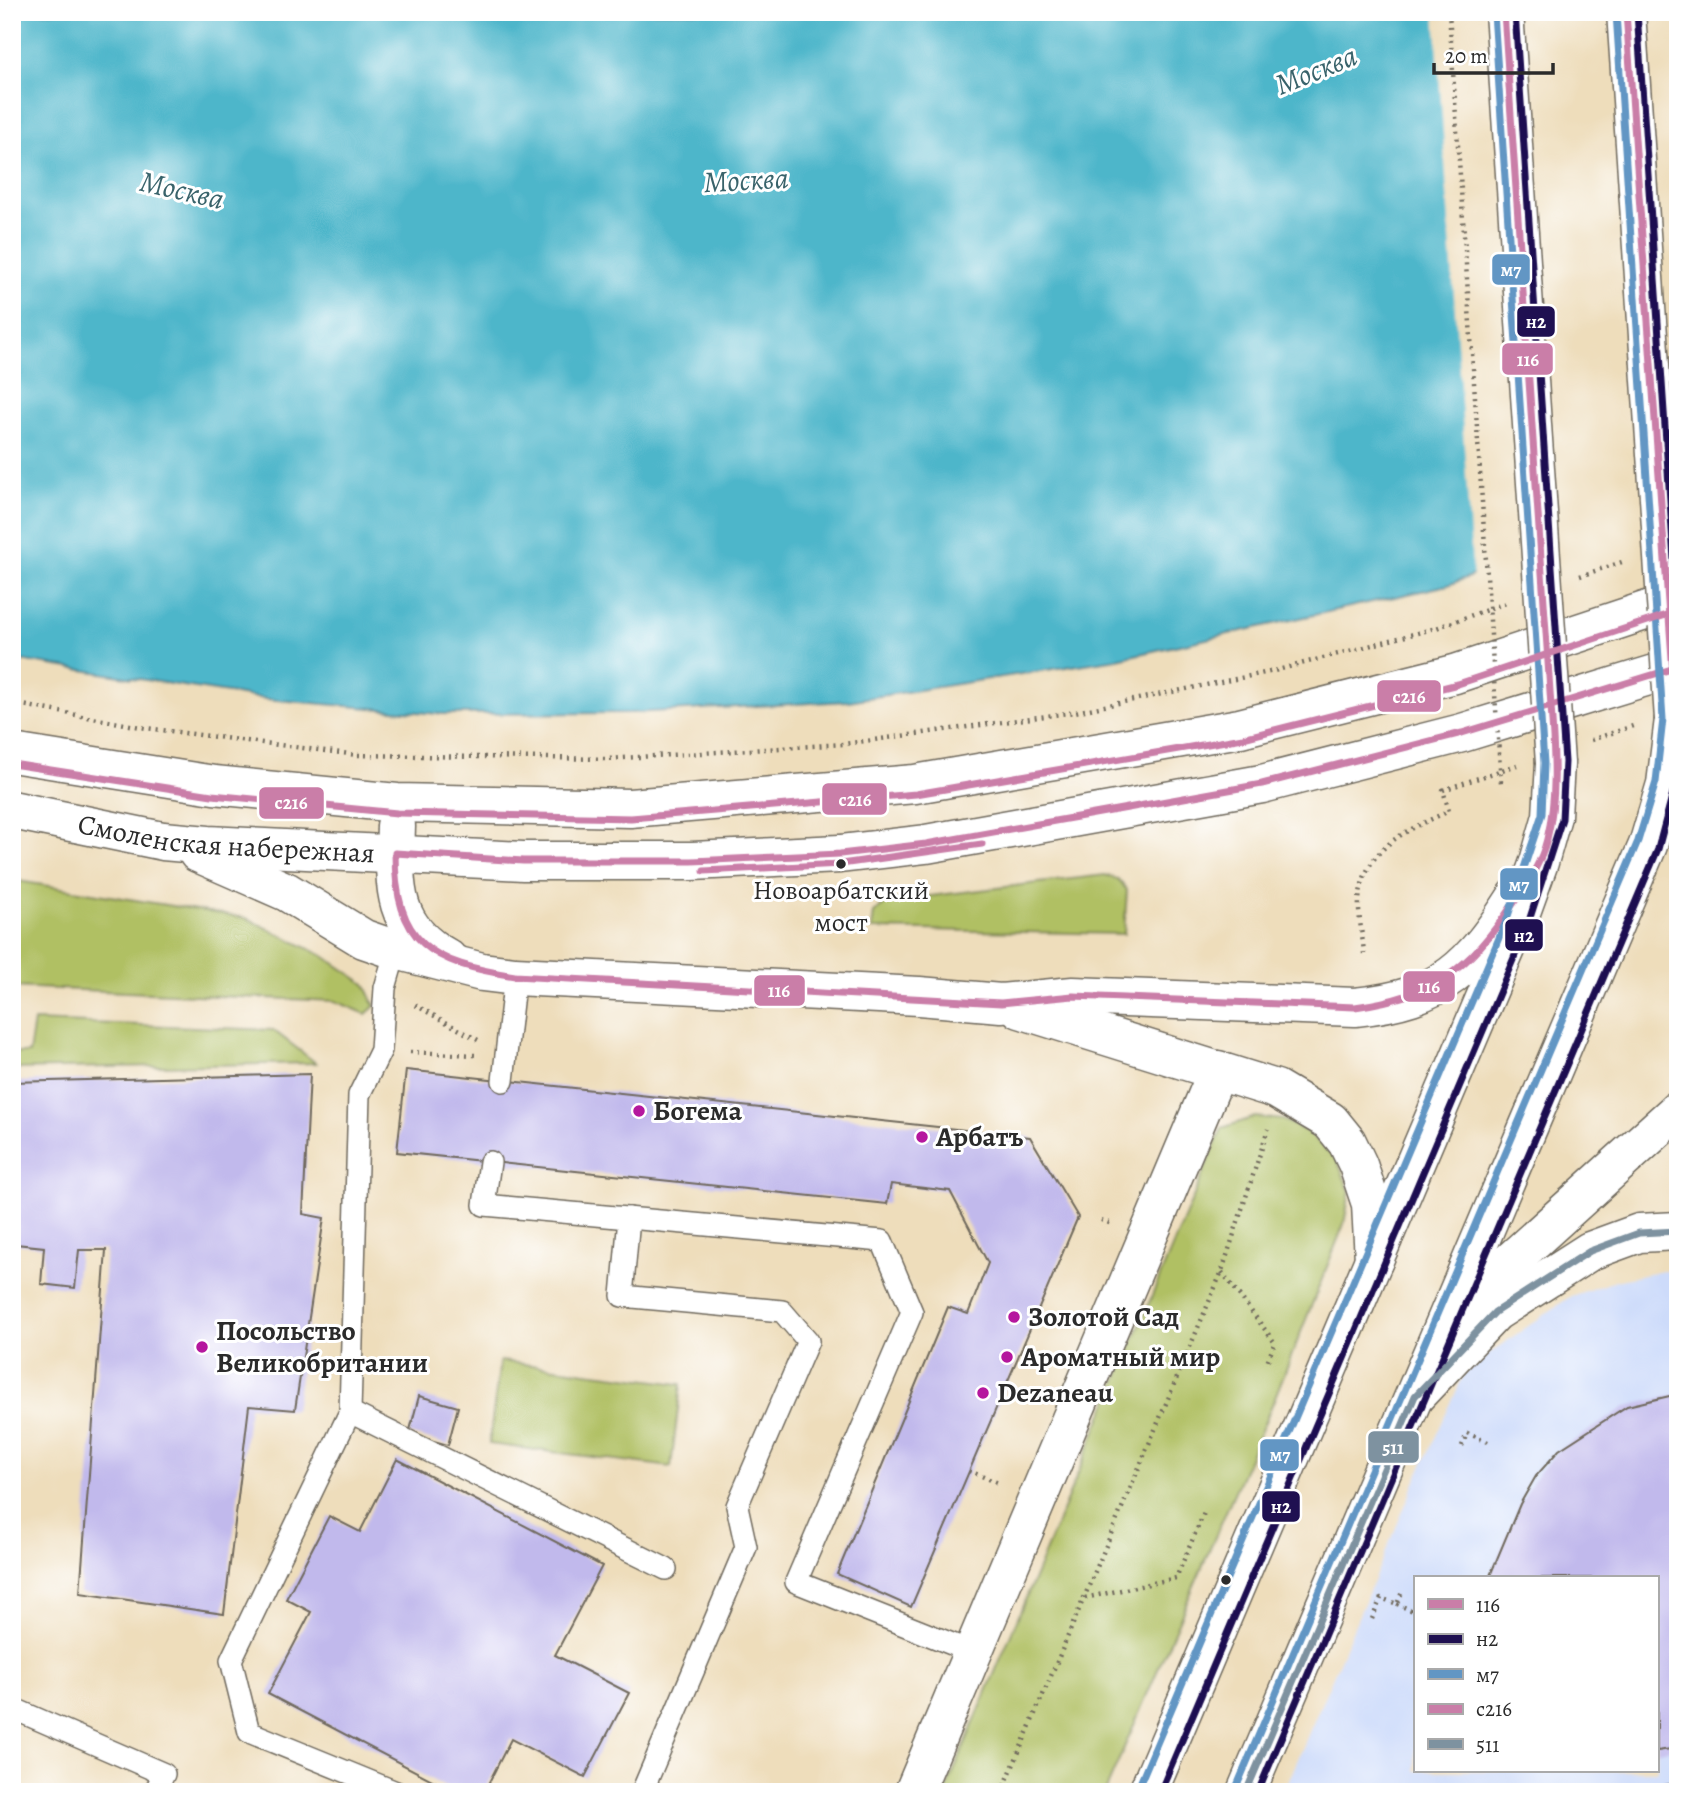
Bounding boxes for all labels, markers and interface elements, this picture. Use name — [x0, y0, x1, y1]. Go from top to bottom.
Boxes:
scale bar — [1434, 32, 1554, 76]
water label: Москва — [1269, 35, 1363, 105]
text: 20 m — [1445, 42, 1488, 70]
water label: Москва — [702, 158, 790, 202]
water label: Москва — [136, 161, 228, 219]
line badge: м7 — [1491, 253, 1531, 286]
text: м7 — [1501, 257, 1522, 283]
line badge: н2 — [1516, 305, 1556, 338]
text: н2 — [1526, 309, 1546, 335]
line badge: 116 — [1501, 342, 1554, 376]
text: 116 — [1517, 347, 1539, 373]
line badge: с216 — [1376, 679, 1442, 713]
text: с216 — [1392, 684, 1426, 710]
line badge: с216 — [821, 782, 888, 816]
line badge: с216 — [258, 786, 325, 820]
text: с216 — [838, 787, 872, 813]
text: с216 — [274, 790, 308, 816]
street label: Смоленская набережная — [75, 805, 376, 872]
marker: Новоарбатский мост — [834, 857, 848, 871]
line badge: м7 — [1499, 867, 1539, 901]
text: м7 — [1509, 872, 1530, 898]
place label: Новоарбатский мост — [753, 873, 929, 940]
line badge: н2 — [1504, 918, 1544, 952]
text: н2 — [1514, 923, 1534, 949]
line badge: 116 — [1402, 970, 1456, 1003]
line badge: 116 — [753, 974, 806, 1007]
text: 116 — [1418, 974, 1440, 1000]
text: 116 — [768, 978, 790, 1004]
place label: Богема — [653, 1092, 743, 1130]
marker: Богема — [631, 1103, 647, 1119]
place label: Арбатъ — [935, 1118, 1024, 1156]
marker: Арбатъ — [914, 1129, 930, 1145]
place label: Золотой Сад — [1028, 1298, 1179, 1336]
marker: Золотой Сад — [1006, 1309, 1022, 1325]
place label: Посольство Великобритании — [216, 1312, 428, 1382]
place label: Ароматный мир — [1020, 1338, 1220, 1376]
marker: Посольство Великобритании — [194, 1339, 210, 1355]
marker: Ароматный мир — [999, 1349, 1015, 1365]
place label: Dezaneau — [997, 1374, 1114, 1412]
marker: Dezaneau — [975, 1385, 991, 1401]
line badge: 511 — [1367, 1430, 1420, 1464]
text: 511 — [1382, 1435, 1404, 1461]
line badge: м7 — [1259, 1438, 1300, 1472]
text: м7 — [1270, 1442, 1291, 1468]
line badge: н2 — [1261, 1490, 1301, 1523]
text: н2 — [1271, 1494, 1291, 1520]
unlabelled marker — [1219, 1573, 1233, 1587]
legend — [1414, 1576, 1658, 1772]
text: 116 — [1476, 1591, 1500, 1619]
text: н2 — [1476, 1625, 1498, 1653]
text: м7 — [1476, 1661, 1499, 1689]
text: с216 — [1476, 1695, 1512, 1723]
text: 511 — [1476, 1731, 1499, 1759]

